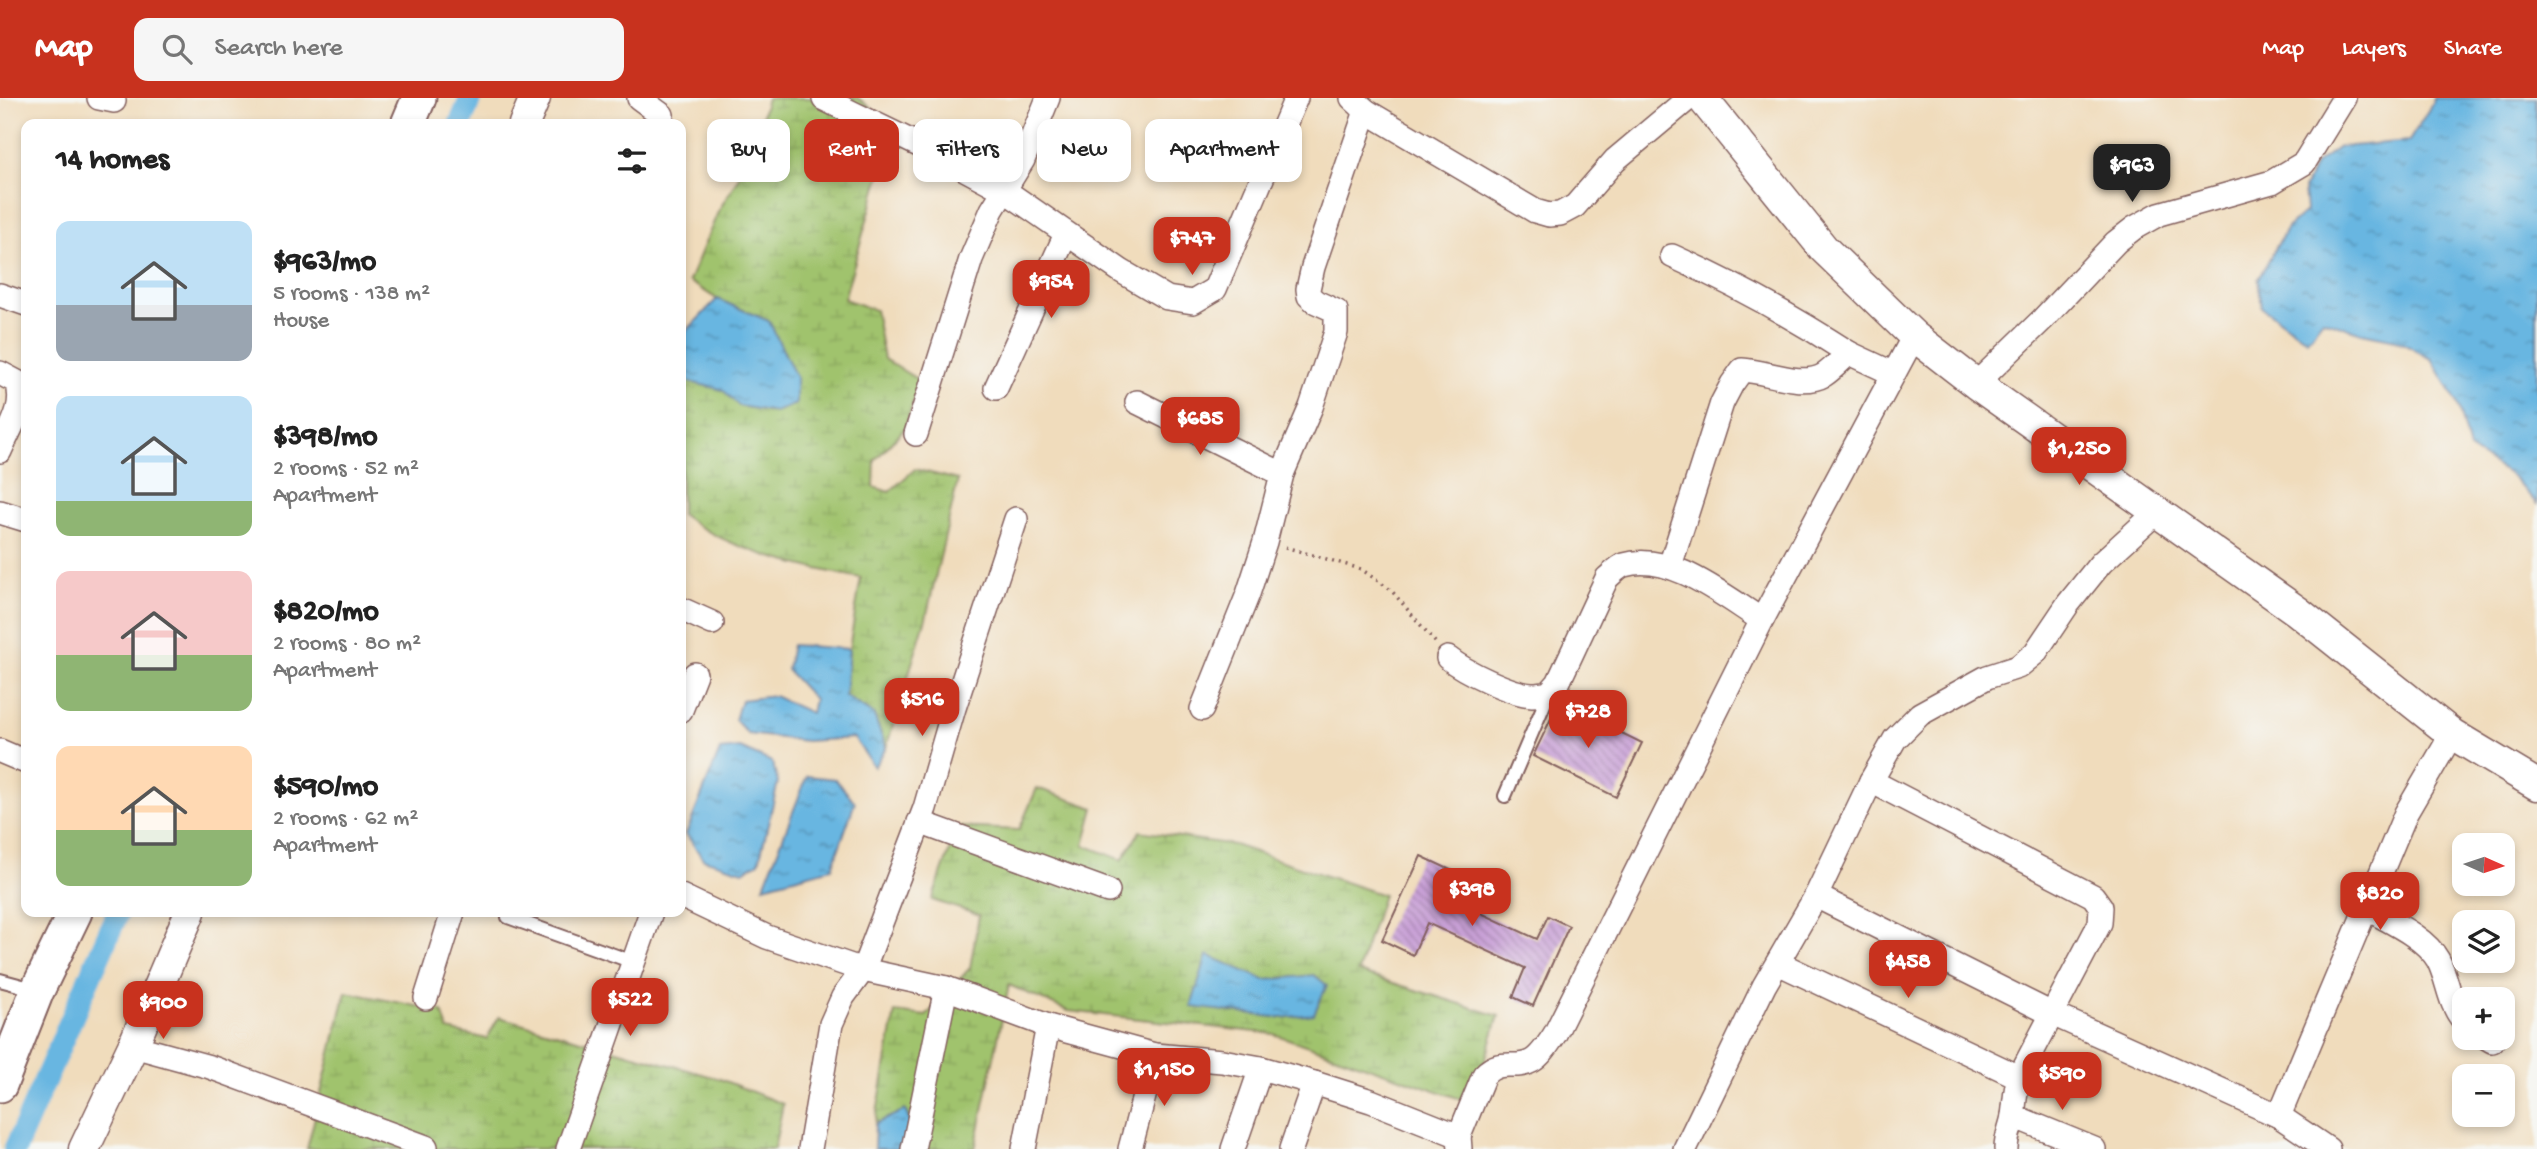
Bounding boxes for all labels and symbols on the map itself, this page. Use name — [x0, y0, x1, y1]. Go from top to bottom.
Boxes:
pin: $963 — [2091, 144, 2173, 204]
pin: $747 — [1151, 218, 1233, 277]
pin: $954 — [1010, 260, 1092, 320]
pin: $685 — [1159, 398, 1241, 457]
pin: $1,250 — [2022, 428, 2136, 487]
pin: $516 — [881, 678, 963, 738]
pin: $728 — [1547, 690, 1629, 750]
north arrow — [2452, 833, 2515, 896]
pin: $398 — [1431, 868, 1513, 928]
pin: $820 — [2339, 872, 2421, 932]
pin: $458 — [1867, 940, 1949, 1000]
pin: $522 — [589, 978, 671, 1038]
pin: $900 — [122, 982, 204, 1041]
pin: $1,150 — [1107, 1048, 1221, 1108]
pin: $590 — [2021, 1052, 2103, 1112]

